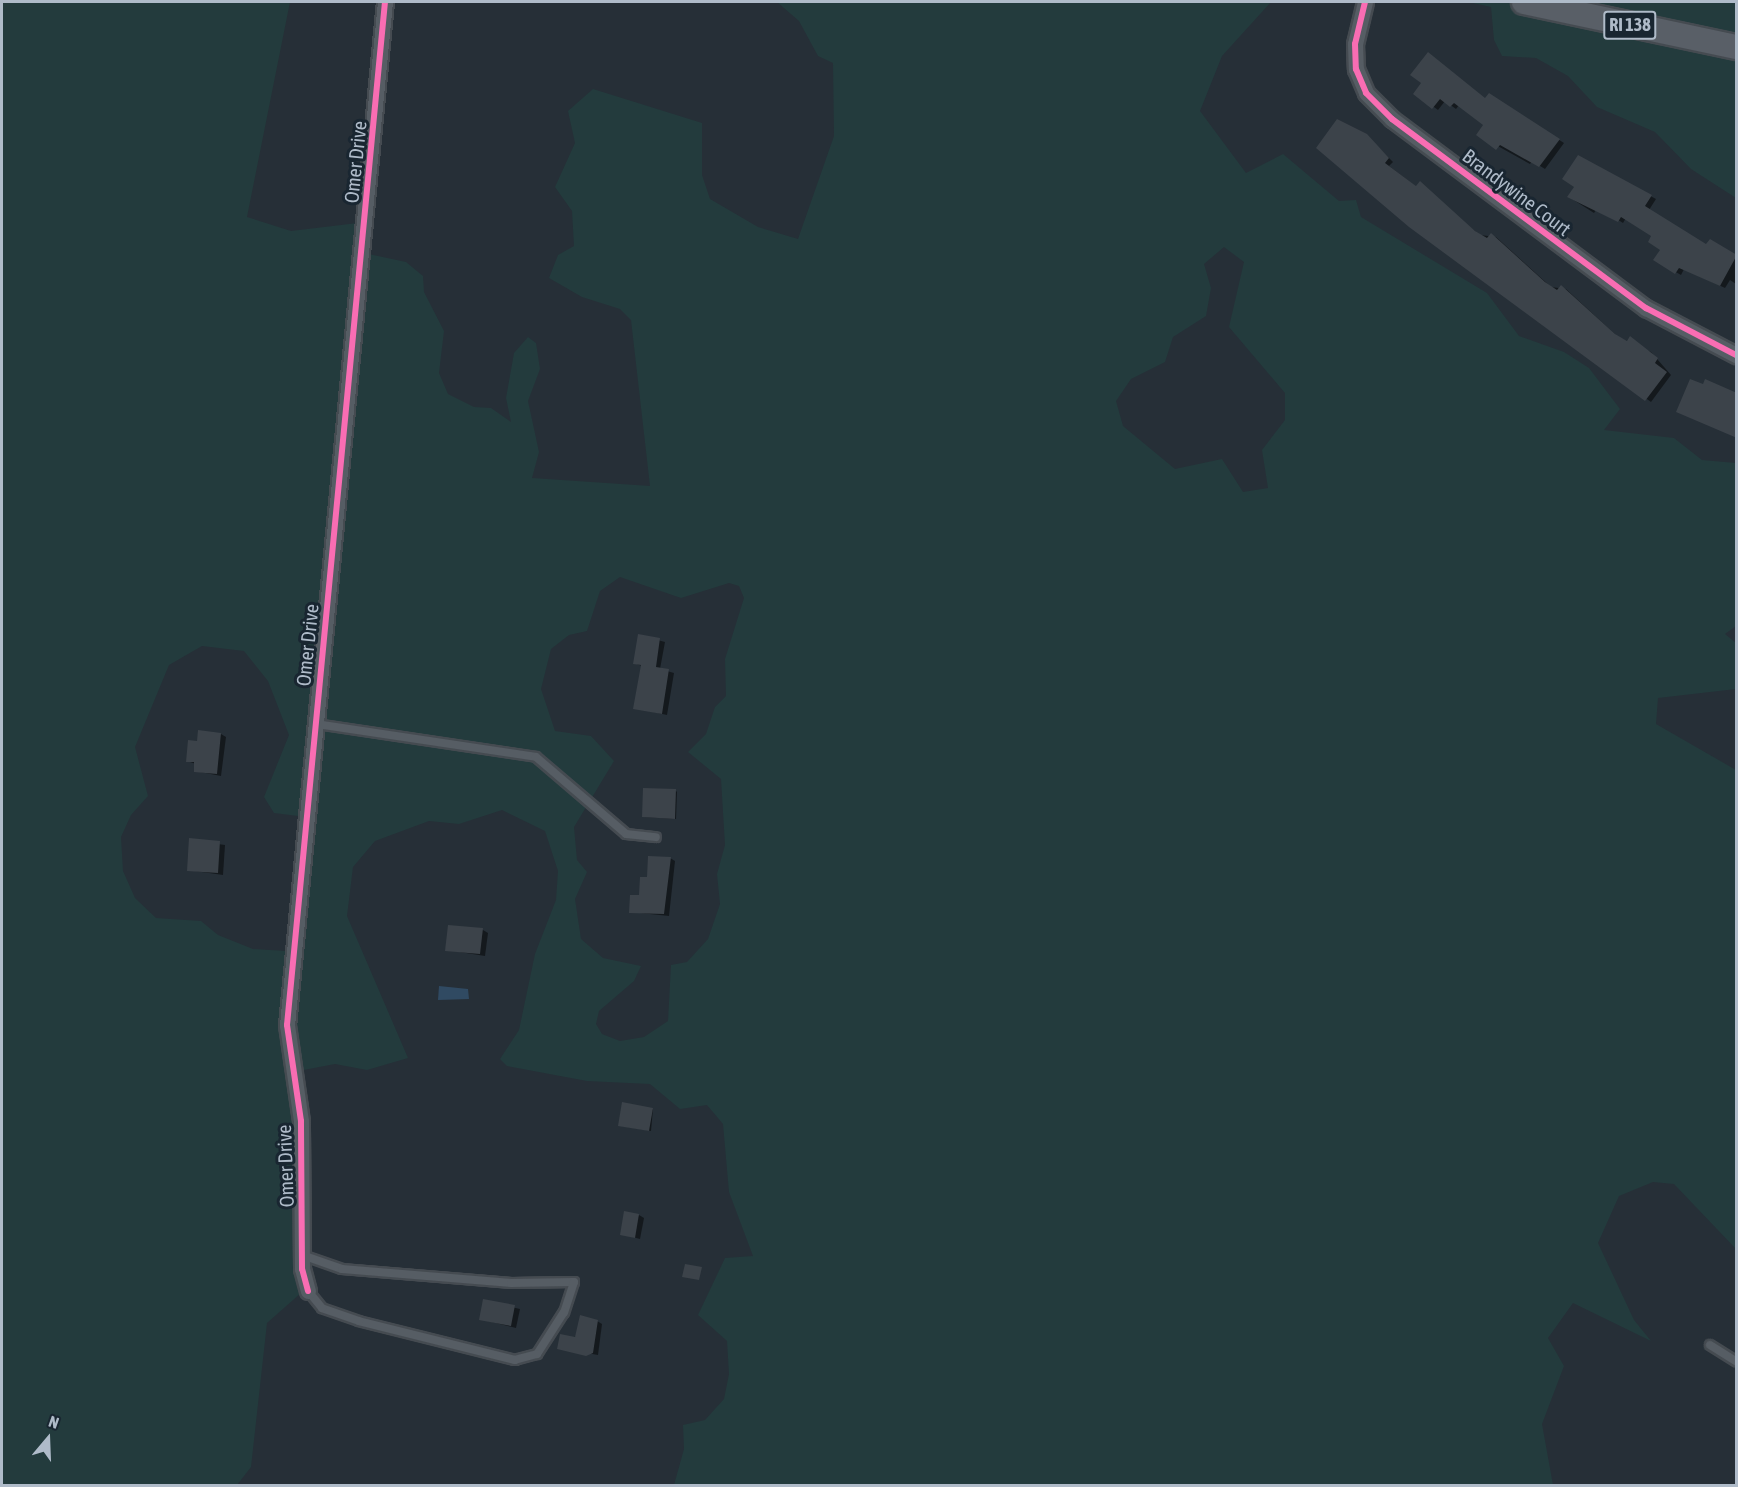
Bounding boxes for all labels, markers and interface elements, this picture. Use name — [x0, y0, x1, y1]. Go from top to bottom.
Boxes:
road number: RI 138 — [1603, 10, 1657, 40]
street label: Omer Drive — [339, 120, 371, 204]
street label: Brandywine Court — [1458, 144, 1576, 240]
street label: Omer Drive — [291, 603, 323, 687]
street label: Omer Drive — [272, 1124, 298, 1208]
north arrow — [18, 1409, 78, 1469]
text: N — [46, 1412, 61, 1432]

